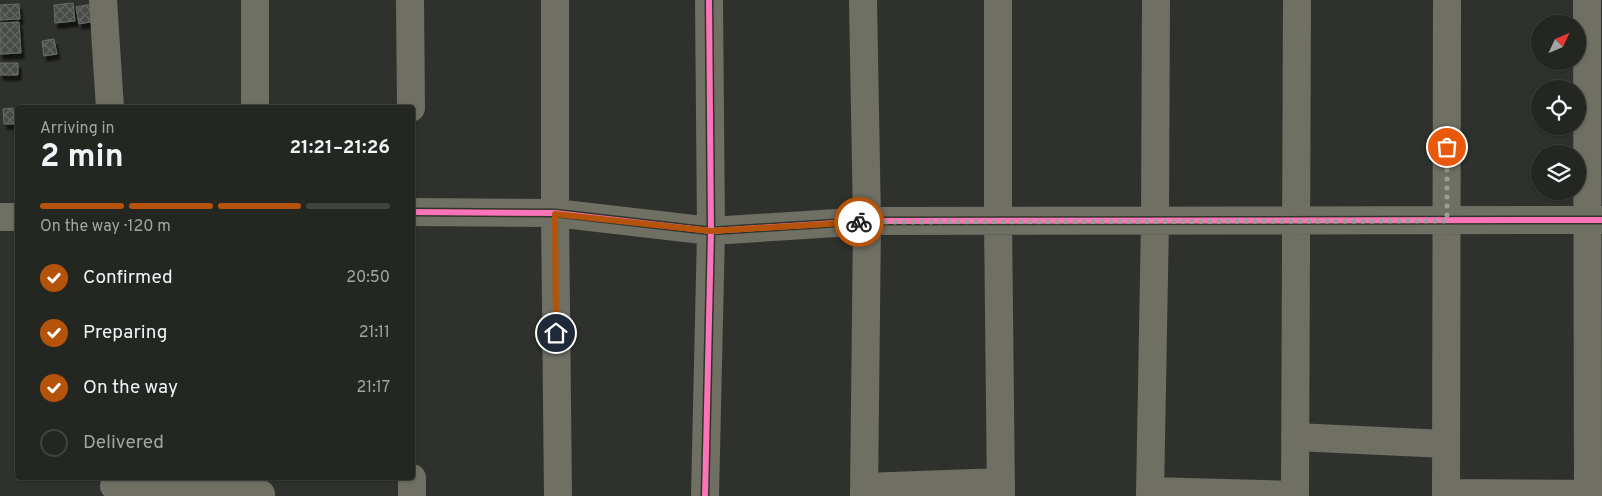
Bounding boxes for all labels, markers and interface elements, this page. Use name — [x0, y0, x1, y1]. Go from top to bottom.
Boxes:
north arrow — [1531, 15, 1586, 70]
map controls — [1531, 15, 1586, 200]
button: locate — [1531, 80, 1586, 135]
text: Arriving in — [40, 119, 115, 139]
pin — [1426, 126, 1468, 168]
icon: bag — [1433, 133, 1461, 161]
text: 21:21–21:26 — [289, 136, 390, 160]
text: 2 min — [40, 138, 124, 178]
button: layers — [1531, 145, 1586, 200]
courier — [834, 197, 884, 247]
icon: bike — [845, 208, 873, 236]
text: On the way · 120 m — [40, 217, 171, 237]
icon: check — [40, 264, 68, 292]
text: Confirmed — [83, 266, 173, 290]
text: 20:50 — [346, 268, 390, 288]
pin — [535, 312, 577, 354]
icon: check — [40, 319, 68, 347]
icon: home — [542, 319, 570, 347]
text: Preparing — [83, 321, 167, 345]
text: 21:11 — [359, 323, 390, 343]
icon: check — [40, 374, 68, 402]
text: On the way — [83, 376, 178, 400]
text: 21:17 — [356, 378, 390, 398]
text: Delivered — [83, 431, 164, 455]

